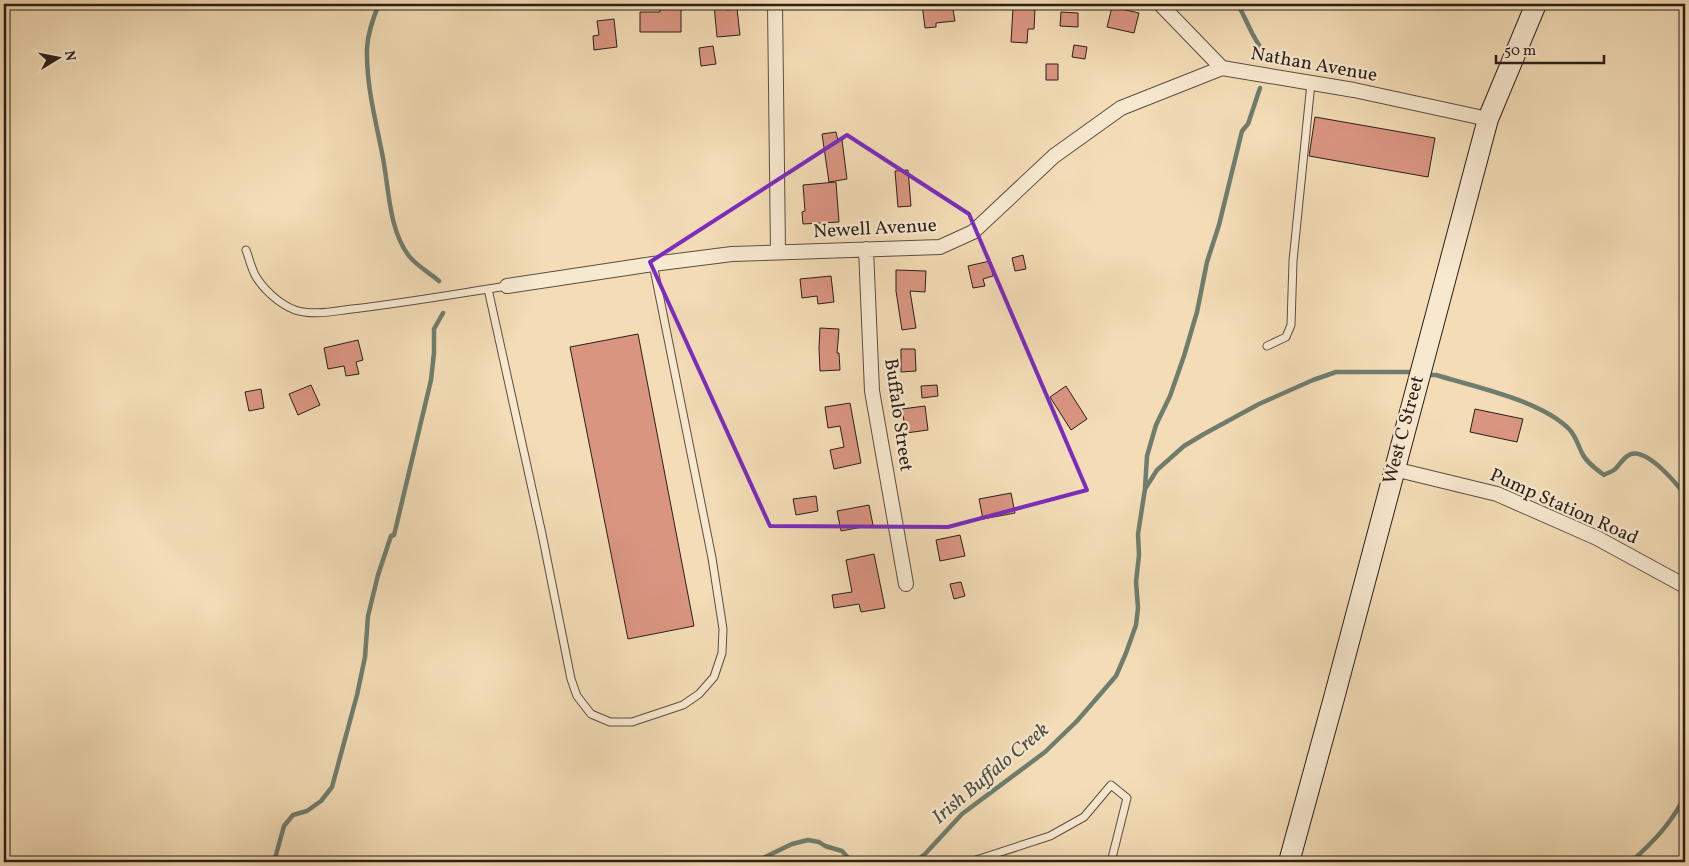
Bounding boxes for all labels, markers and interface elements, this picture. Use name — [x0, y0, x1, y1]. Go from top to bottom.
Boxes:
north arrow — [32, 32, 82, 82]
scale bar — [1496, 32, 1604, 64]
street label: Nathan Avenue — [1249, 41, 1379, 89]
text: 50 m — [1504, 41, 1536, 62]
text: N — [59, 49, 80, 63]
street label: Newell Avenue — [813, 213, 937, 245]
street label: Buffalo Street — [877, 357, 919, 474]
street label: West C Street — [1377, 373, 1431, 487]
street label: Pump Station Road — [1486, 463, 1642, 551]
water label: Irish Buffalo Creek — [926, 717, 1056, 831]

